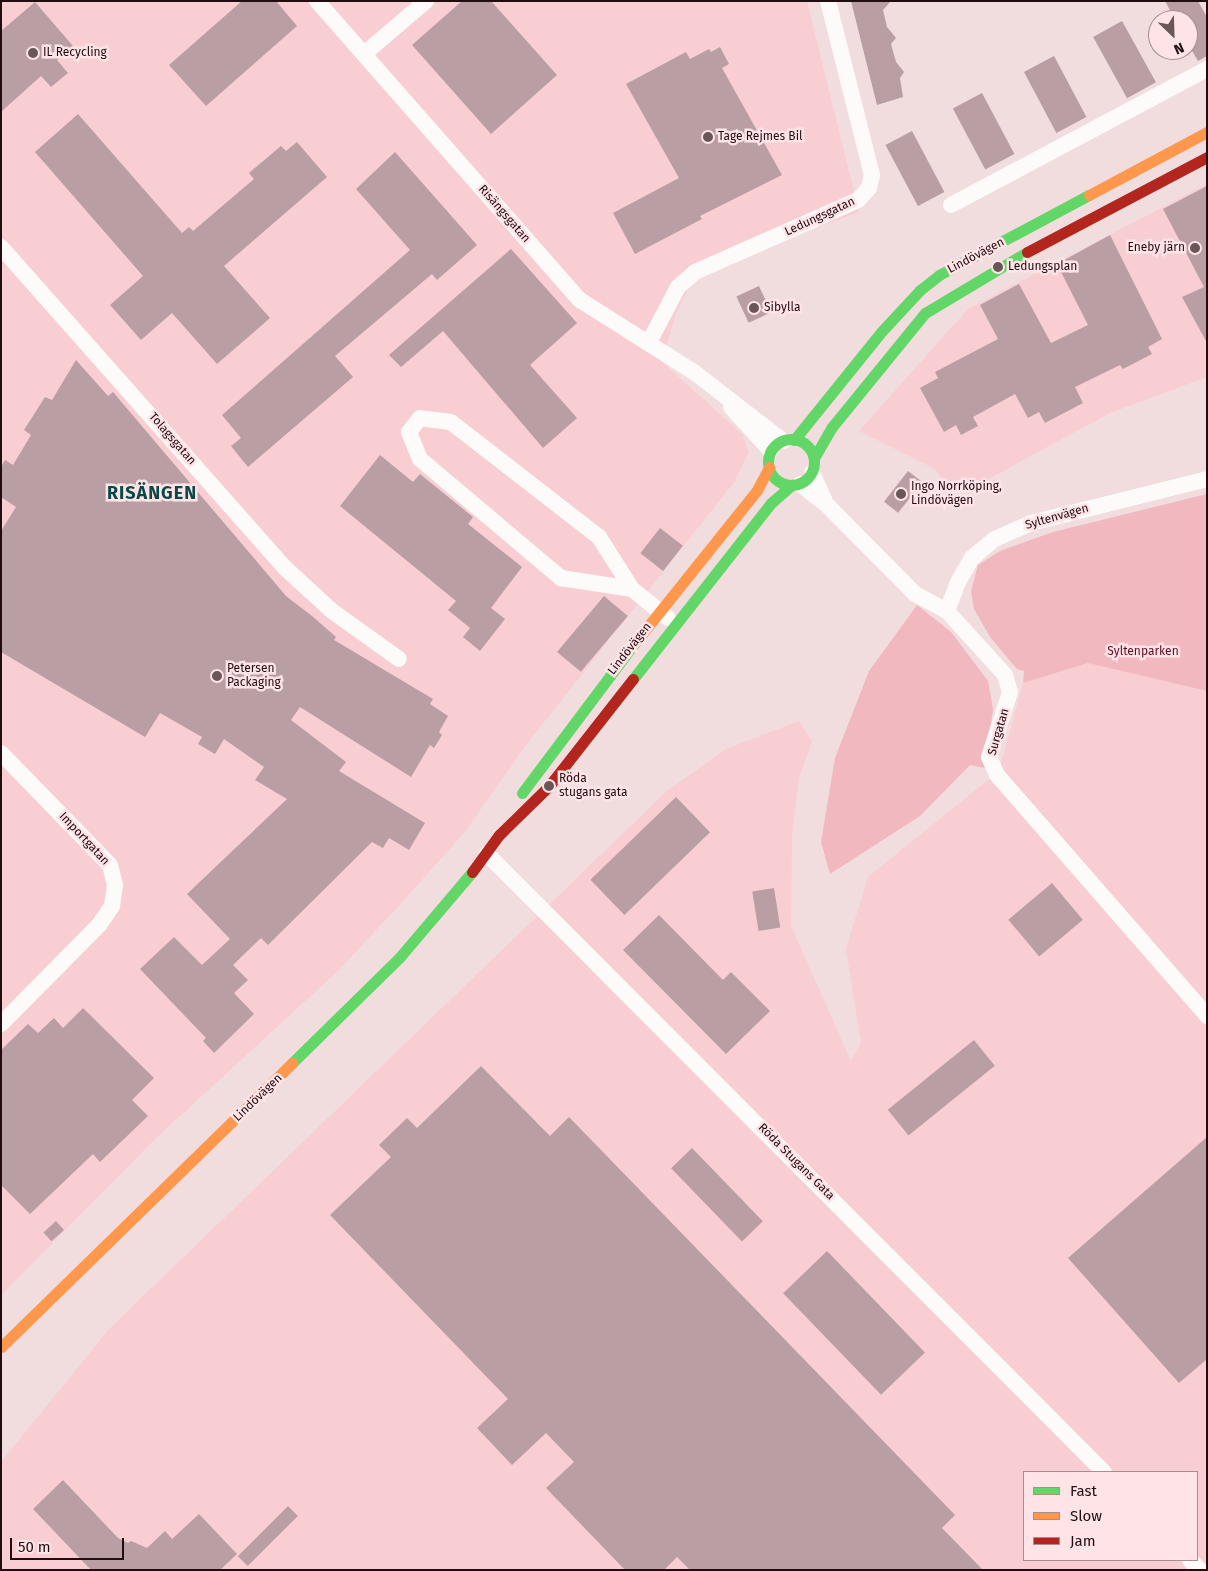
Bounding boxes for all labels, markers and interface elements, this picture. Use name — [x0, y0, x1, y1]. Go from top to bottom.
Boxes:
north arrow — [1148, 10, 1198, 60]
text: N — [1171, 39, 1187, 58]
place label: IL Recycling — [43, 46, 107, 60]
marker: IL Recycling — [27, 47, 39, 59]
place label: Tage Rejmes Bil — [718, 130, 803, 144]
marker: Tage Rejmes Bil — [702, 131, 714, 143]
street label: Risängsgatan — [475, 182, 533, 246]
street label: Ledungsgatan — [783, 195, 857, 239]
street label: Lindövägen — [945, 235, 1007, 277]
place label: Eneby järn — [1127, 241, 1185, 255]
marker: Eneby järn — [1189, 242, 1201, 254]
place label: Ledungsplan — [1008, 260, 1077, 274]
marker: Ledungsplan — [992, 261, 1004, 273]
place label: Sibylla — [764, 301, 800, 315]
marker: Sibylla — [748, 302, 760, 314]
street label: Tolagsgatan — [145, 410, 199, 468]
place label: Ingo Norrköping, Lindövägen — [911, 480, 1002, 508]
district label: RISÄNGEN — [106, 482, 198, 504]
marker: Ingo Norrköping, Lindövägen — [895, 488, 907, 500]
street label: Syltenvägen — [1024, 501, 1090, 533]
street label: Lindövägen — [605, 620, 655, 678]
park label: Syltenparken — [1107, 645, 1179, 659]
place label: Petersen Packaging — [227, 662, 281, 690]
marker: Petersen Packaging — [211, 670, 223, 682]
street label: Surgatan — [985, 707, 1013, 757]
place label: Röda stugans gata — [559, 772, 628, 800]
marker: Röda stugans gata — [543, 780, 555, 792]
street label: Importgatan — [56, 810, 112, 868]
street label: Lindövägen — [231, 1071, 285, 1125]
street label: Röda Stugans Gata — [755, 1121, 837, 1203]
legend — [1023, 1471, 1198, 1561]
text: Fast — [1070, 1482, 1097, 1500]
text: Slow — [1070, 1507, 1102, 1525]
scale bar — [12, 1528, 126, 1560]
text: Jam — [1070, 1532, 1096, 1550]
text: 50 m — [18, 1538, 51, 1556]

